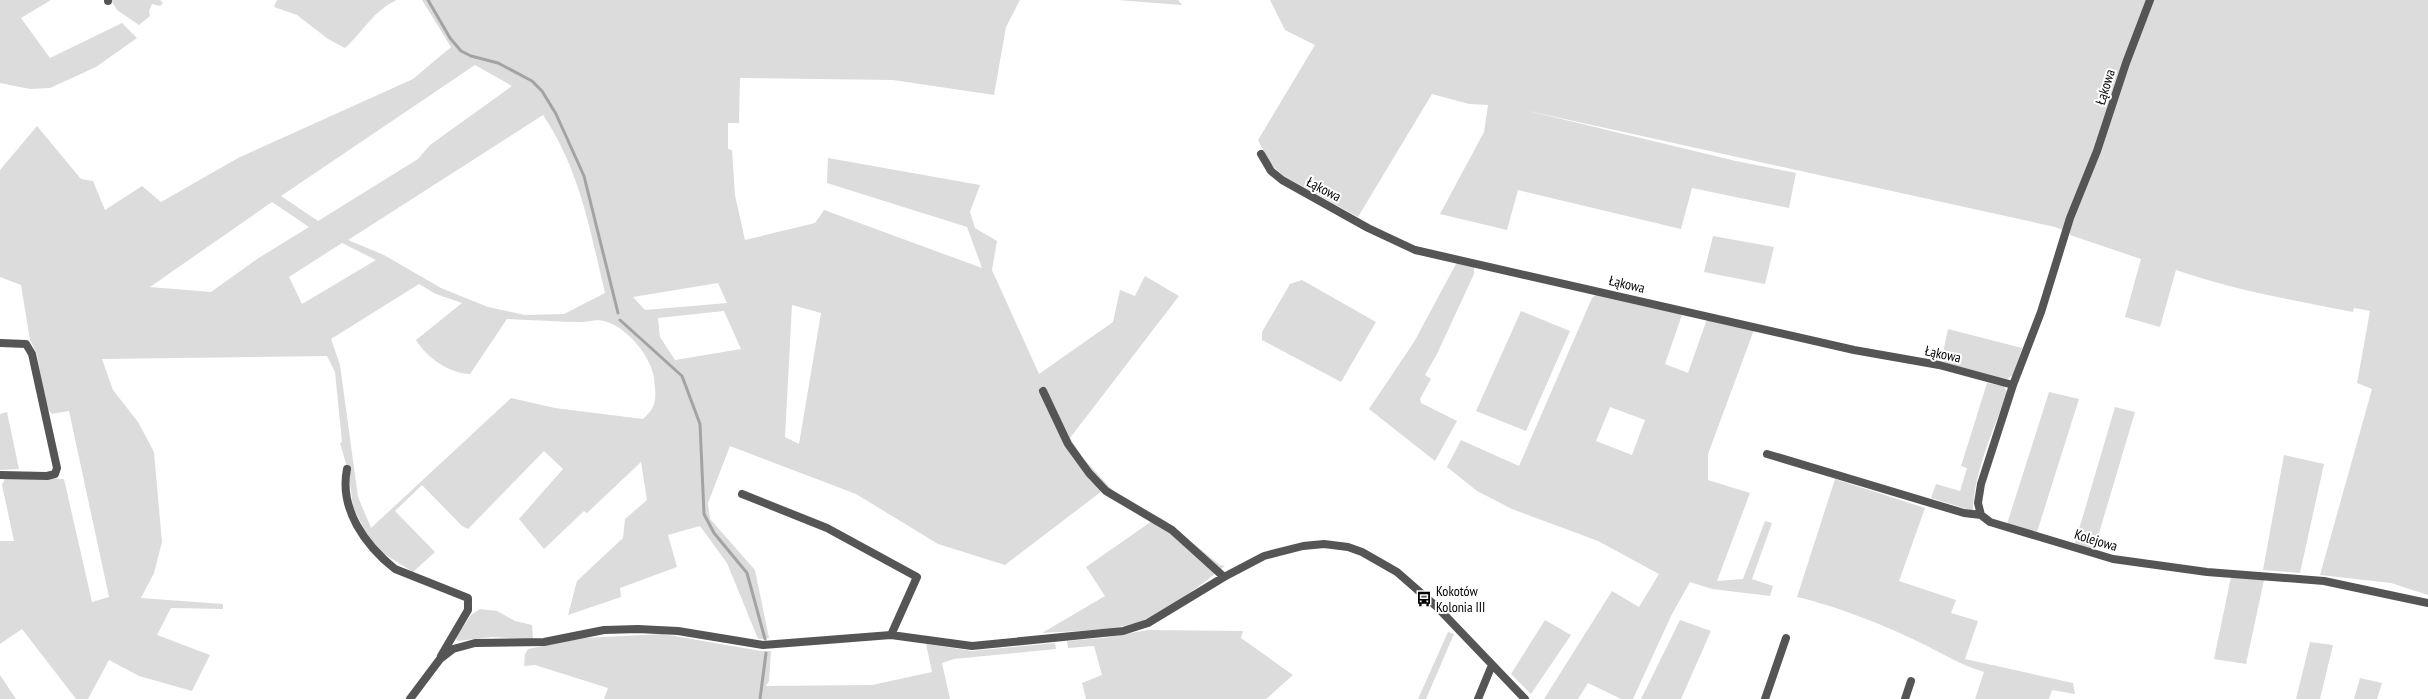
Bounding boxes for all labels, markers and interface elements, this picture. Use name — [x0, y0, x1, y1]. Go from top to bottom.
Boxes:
street label: Łąkowa — [2091, 67, 2119, 107]
street label: Łąkowa — [1304, 173, 1344, 205]
street label: Łąkowa — [1607, 271, 1647, 297]
street label: Łąkowa — [1923, 341, 1963, 367]
street label: Kolejowa — [2072, 525, 2120, 555]
place label: Kokotów Kolonia III — [1436, 582, 1485, 616]
bus stop icon: Kokotów Kolonia III — [1415, 590, 1433, 608]

